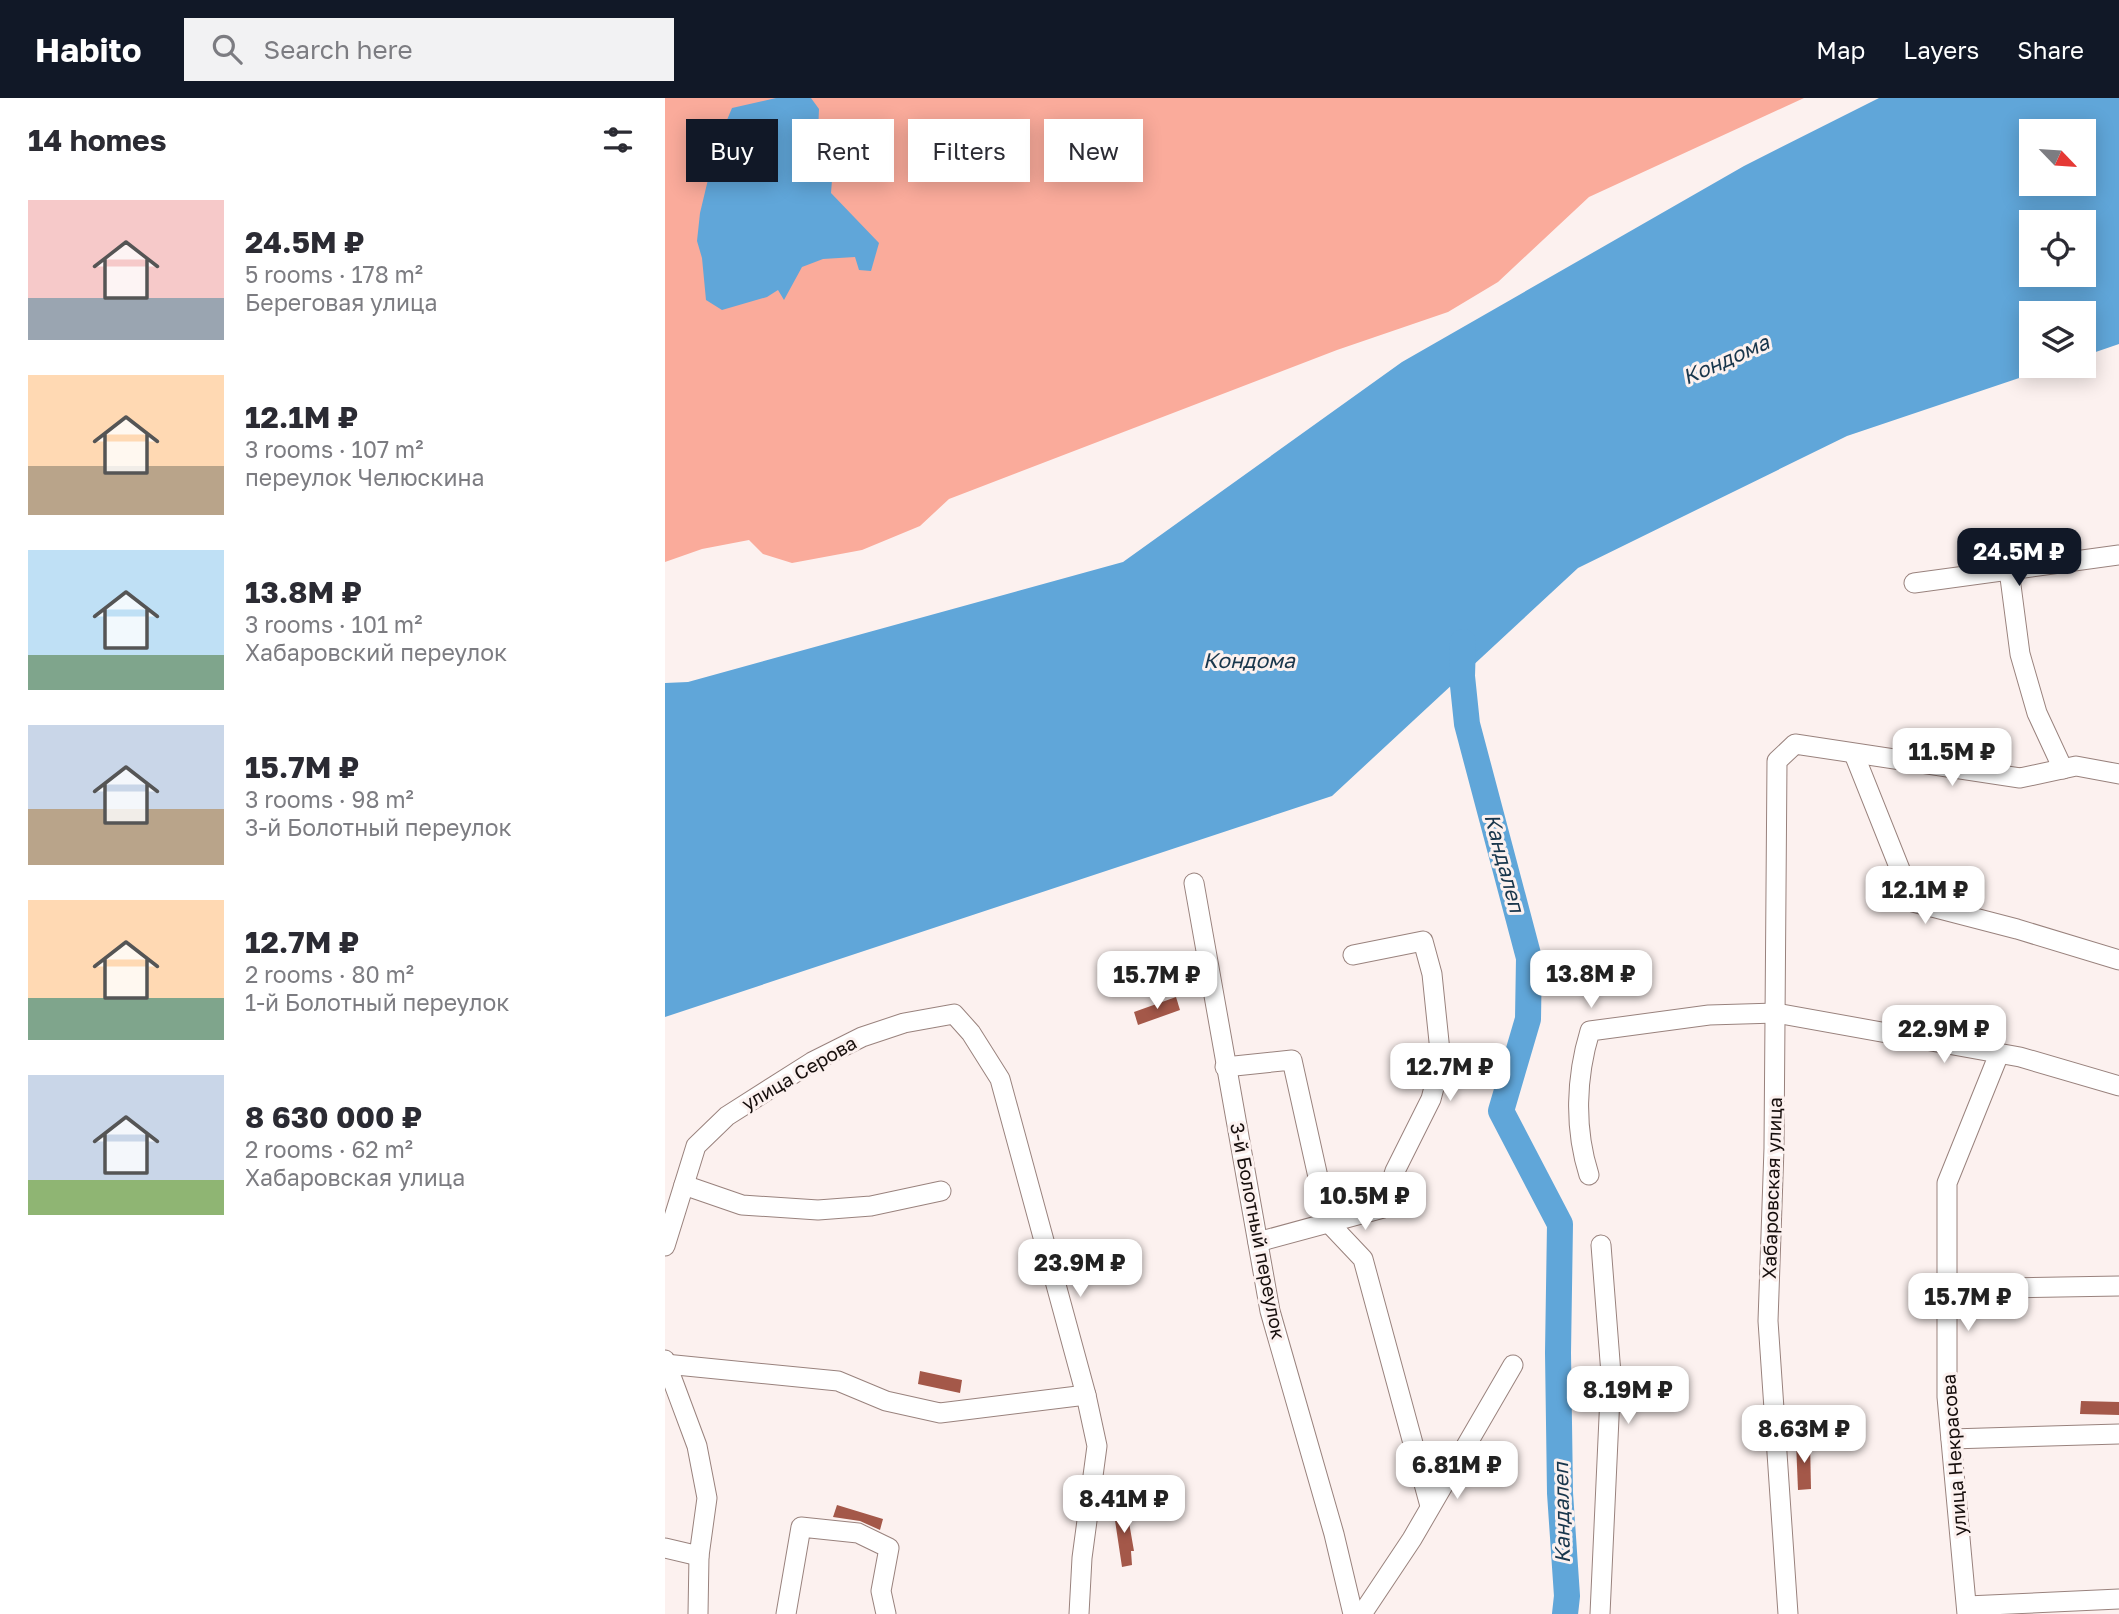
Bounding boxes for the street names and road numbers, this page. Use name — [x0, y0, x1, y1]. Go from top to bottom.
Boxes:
street label: улица Серова — [737, 1030, 860, 1115]
street label: Хабаровская улица — [1757, 1097, 1786, 1279]
street label: 3-й Болотный переулок — [1226, 1121, 1291, 1341]
street label: улица Некрасова — [1936, 1373, 1971, 1537]

